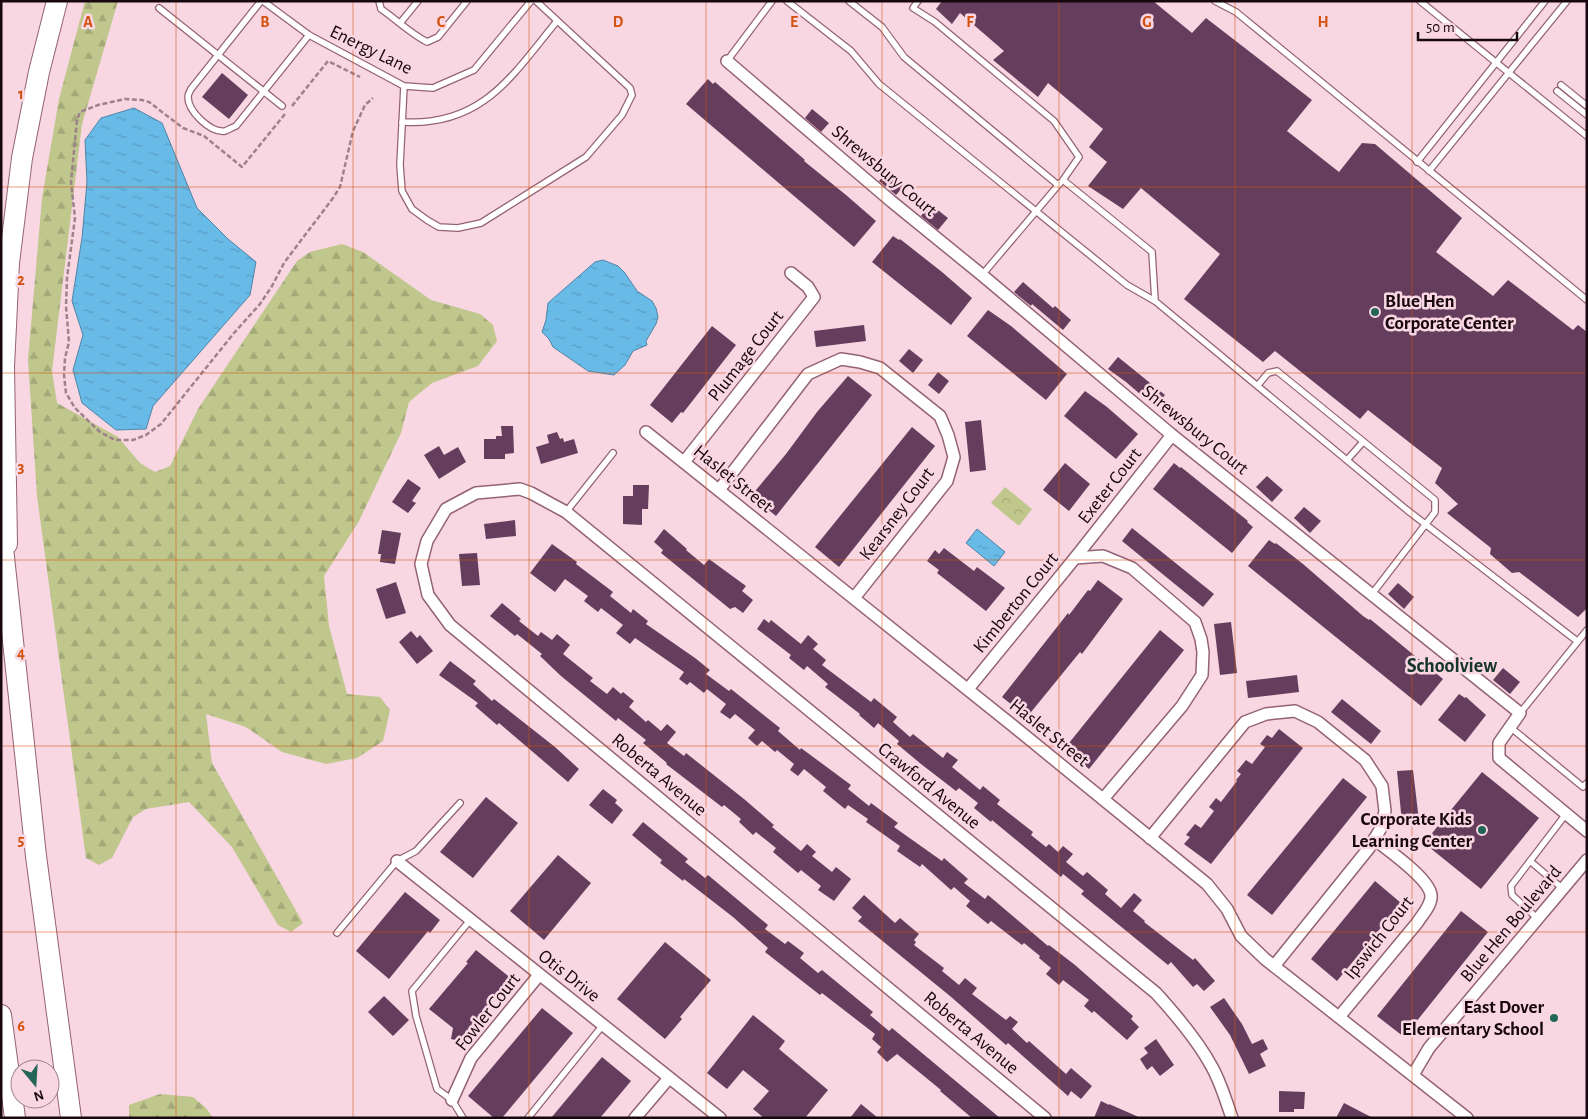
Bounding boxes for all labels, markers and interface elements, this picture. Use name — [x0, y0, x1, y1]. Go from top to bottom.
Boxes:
scale bar — [1418, 10, 1517, 42]
text: A — [83, 14, 93, 30]
text: B — [260, 14, 270, 30]
text: C — [437, 14, 446, 30]
text: D — [613, 14, 624, 30]
text: E — [790, 14, 798, 30]
text: F — [966, 14, 974, 30]
text: G — [1142, 14, 1152, 30]
text: H — [1317, 14, 1329, 30]
text: 50 m — [1426, 20, 1455, 35]
street label: Energy Lane — [327, 22, 415, 78]
text: 1 — [18, 86, 24, 102]
street label: Shrewsbury Court — [828, 122, 940, 220]
text: 2 — [17, 272, 25, 288]
place label: Blue Hen Corporate Center — [1385, 292, 1514, 333]
marker: Blue Hen Corporate Center — [1369, 306, 1381, 318]
street label: Plumage Court — [705, 307, 787, 405]
street label: Shrewsbury Court — [1138, 382, 1252, 478]
street label: Haslet Street — [690, 441, 776, 517]
street label: Exeter Court — [1075, 445, 1145, 527]
text: 3 — [18, 459, 25, 475]
street label: Kearsney Court — [856, 464, 938, 564]
street label: Kimberton Court — [970, 549, 1062, 657]
text: 4 — [17, 645, 25, 661]
district label: Schoolview — [1407, 656, 1497, 676]
street label: Haslet Street — [1006, 695, 1092, 771]
street label: Roberta Avenue — [608, 730, 710, 820]
street label: Crawford Avenue — [874, 739, 984, 833]
place label: Corporate Kids Learning Center — [1351, 810, 1472, 851]
marker: Corporate Kids Learning Center — [1476, 824, 1488, 836]
text: 5 — [18, 832, 25, 848]
street label: Blue Hen Boulevard — [1457, 862, 1565, 986]
street label: Ipswich Court — [1341, 893, 1417, 983]
street label: Otis Drive — [535, 946, 603, 1006]
street label: Fowler Court — [452, 970, 524, 1054]
street label: Roberta Avenue — [920, 988, 1022, 1078]
place label: East Dover Elementary School — [1402, 998, 1544, 1039]
marker: East Dover Elementary School — [1548, 1012, 1560, 1024]
text: 6 — [17, 1018, 25, 1034]
north arrow — [10, 1059, 60, 1109]
text: N — [32, 1087, 46, 1104]

